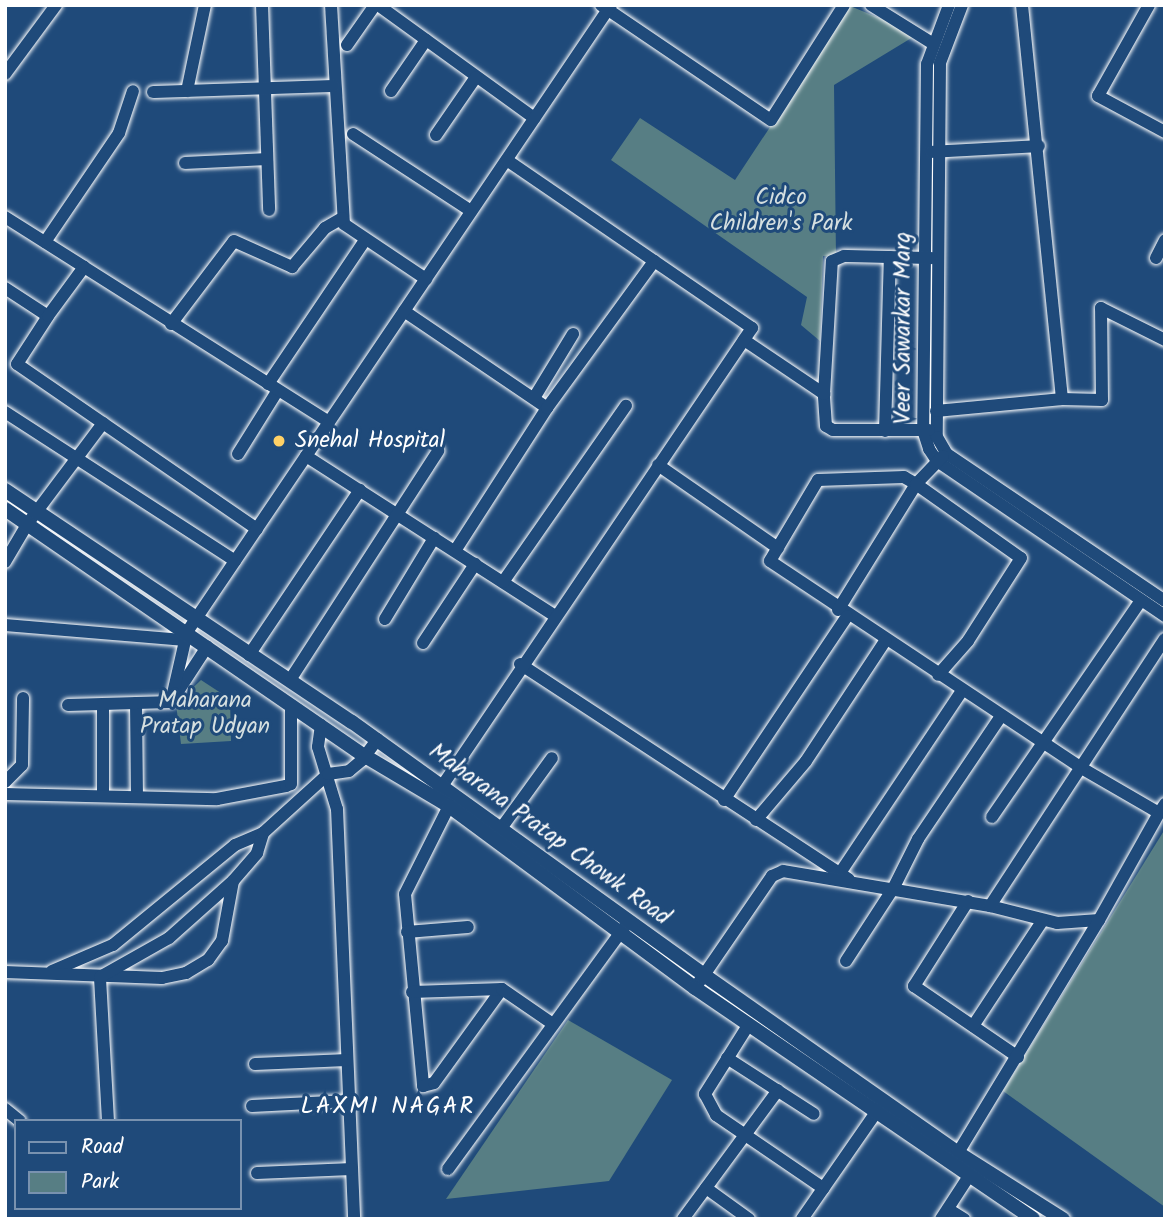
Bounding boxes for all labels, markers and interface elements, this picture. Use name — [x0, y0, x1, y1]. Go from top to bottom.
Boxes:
park label: Cidco Children's Park — [710, 184, 852, 238]
street label: Veer Sawarkar Marg — [890, 232, 918, 424]
place label: Snehal Hospital — [295, 427, 445, 455]
marker: Snehal Hospital — [269, 431, 289, 451]
park label: Maharana Pratap Udyan — [140, 687, 270, 741]
street label: Maharana Pratap Chowk Road — [423, 738, 675, 932]
district label: LAXMI NAGAR — [302, 1093, 474, 1121]
legend — [14, 1119, 242, 1210]
text: Road — [81, 1131, 123, 1164]
text: Park — [81, 1166, 119, 1199]

